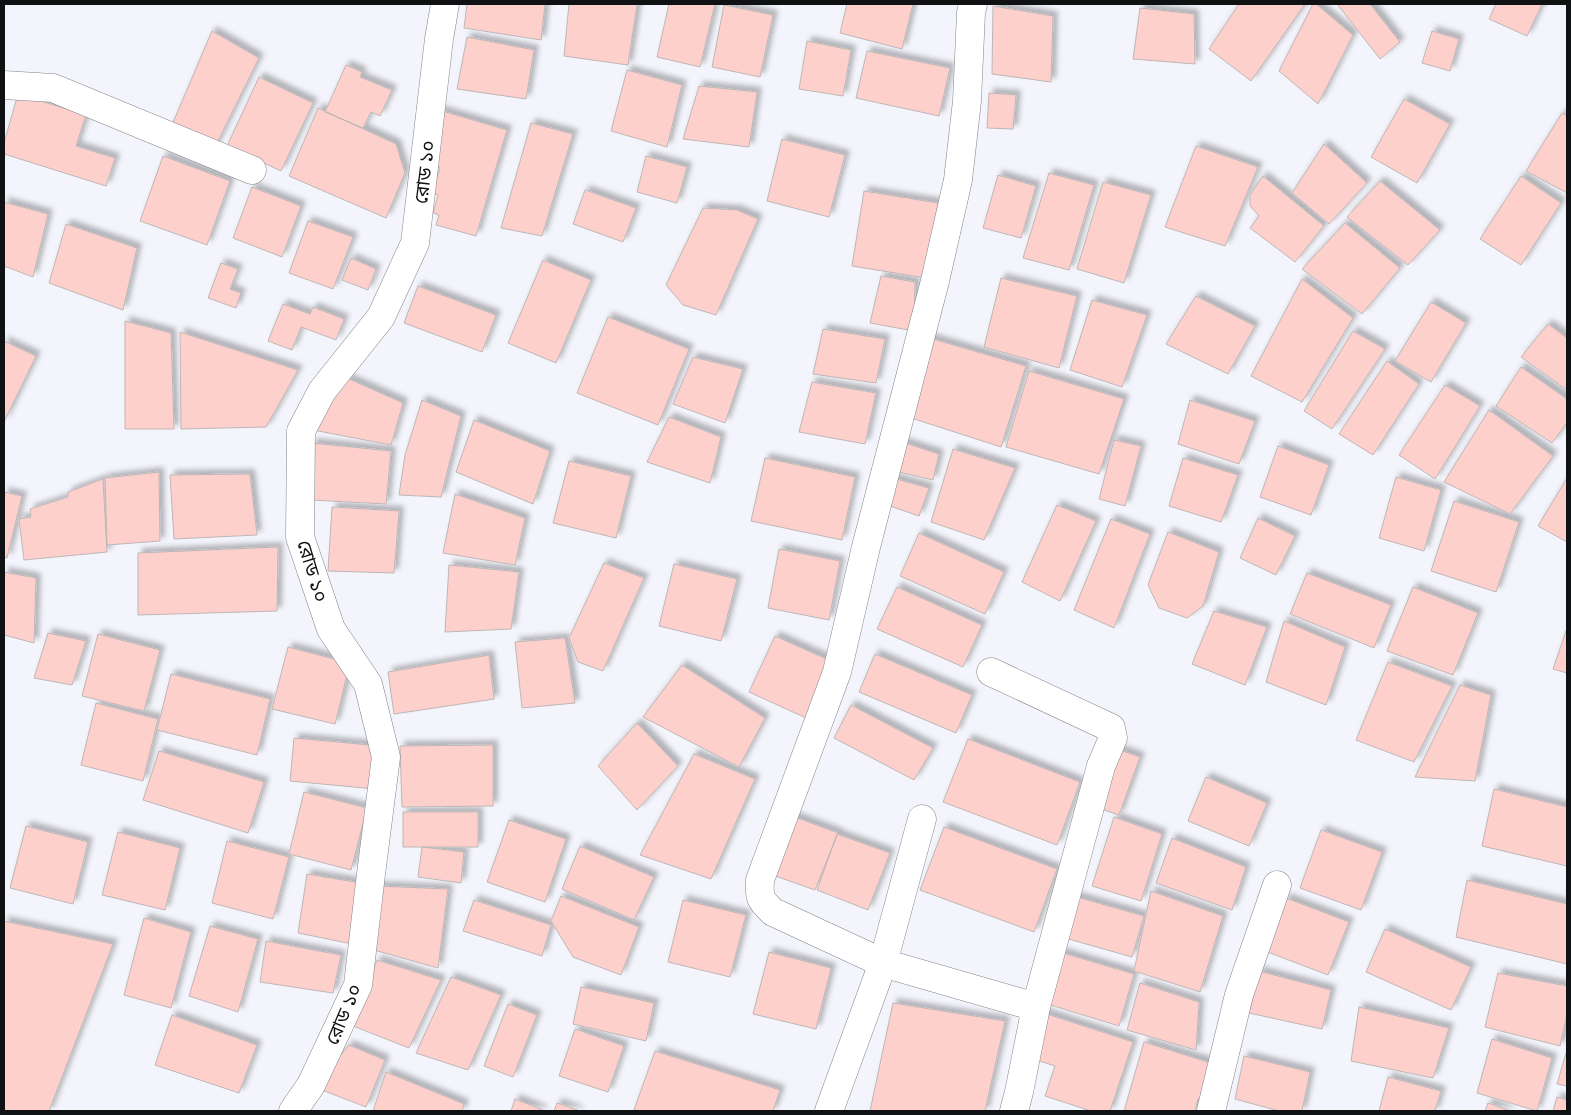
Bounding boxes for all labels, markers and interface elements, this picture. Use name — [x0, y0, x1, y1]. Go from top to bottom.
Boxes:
street label: রোড ১০ — [409, 139, 440, 205]
street label: রোড ১০ — [292, 537, 333, 605]
street label: রোড ১০ — [320, 980, 367, 1048]

